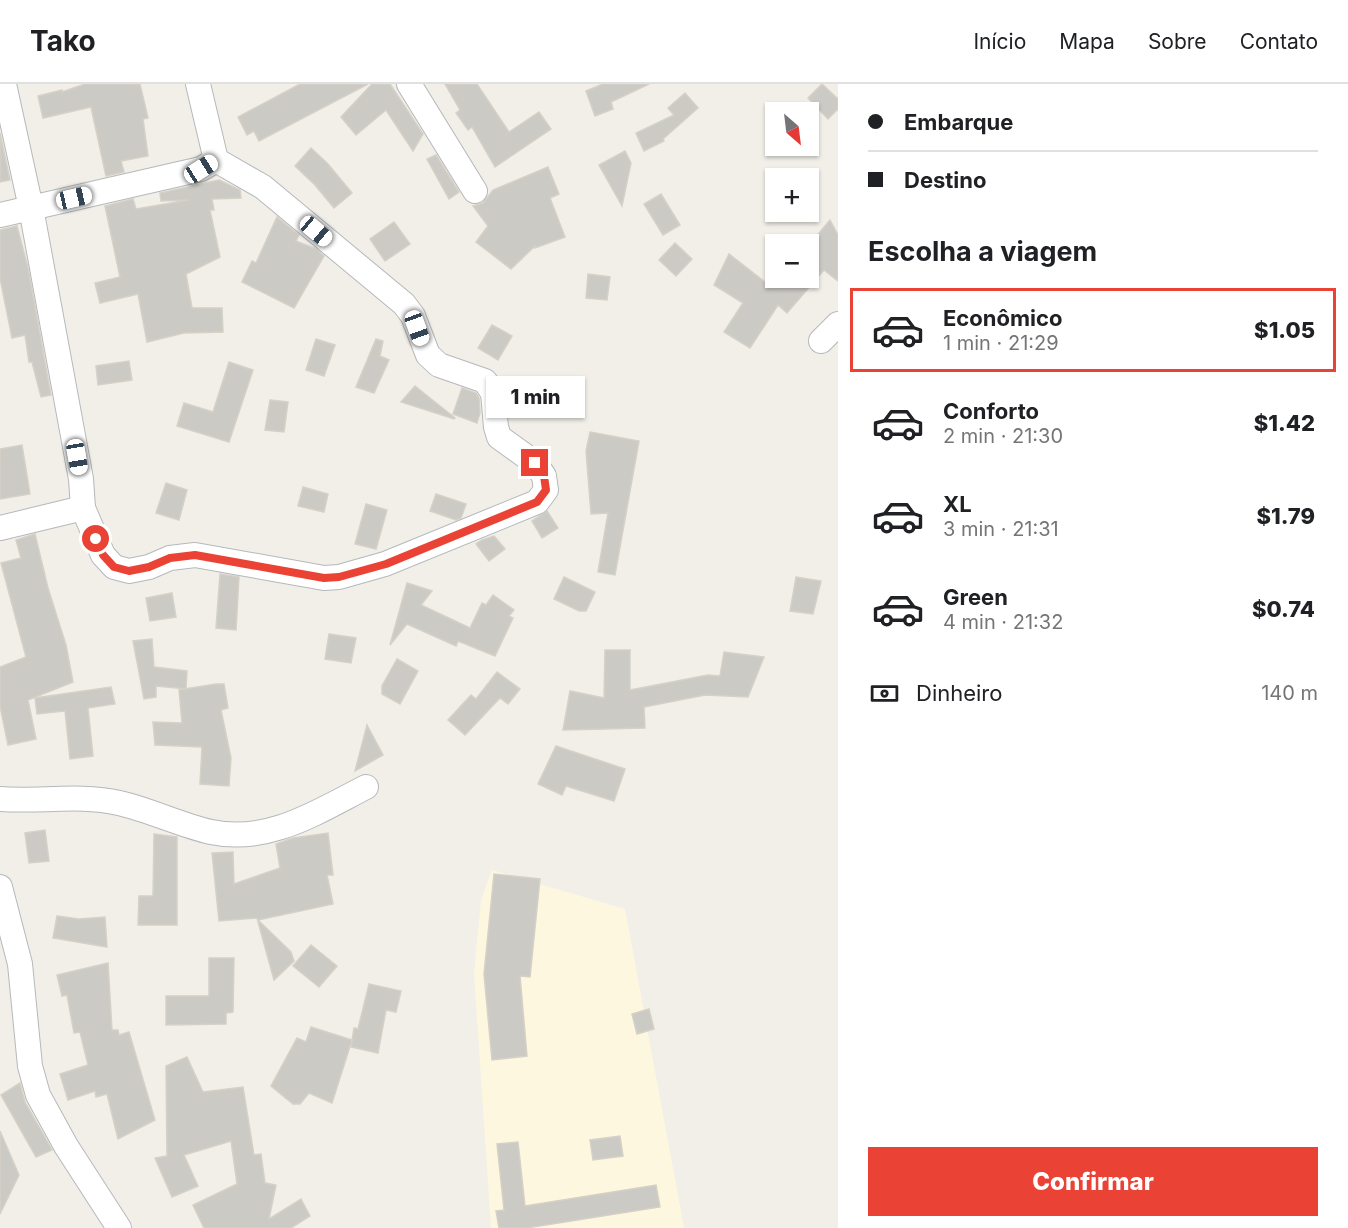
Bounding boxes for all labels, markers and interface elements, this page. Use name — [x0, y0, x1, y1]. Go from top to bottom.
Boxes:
text: Tako — [30, 24, 96, 58]
text: Início — [973, 29, 1026, 54]
text: Mapa — [1059, 29, 1115, 54]
text: Sobre — [1148, 29, 1207, 54]
text: Contato — [1240, 29, 1318, 54]
north arrow — [765, 102, 819, 156]
map controls — [765, 102, 819, 288]
text: Embarque — [904, 109, 1013, 135]
car — [181, 152, 221, 186]
text: Destino — [904, 167, 987, 193]
button: + — [765, 168, 819, 222]
car — [54, 185, 94, 211]
car — [296, 213, 336, 249]
button: − — [765, 234, 819, 288]
text: Escolha a viagem — [868, 235, 1097, 268]
icon: car — [871, 303, 925, 357]
text: Econômico — [943, 305, 1062, 331]
car — [402, 308, 432, 348]
text: $1.05 — [1254, 317, 1315, 343]
text: 1 min · 21:29 — [943, 331, 1059, 355]
callout: 1 min — [486, 376, 584, 418]
text: 1 min — [510, 385, 561, 409]
icon: car — [871, 396, 925, 450]
text: Conforto — [943, 398, 1039, 424]
text: $1.42 — [1254, 410, 1315, 436]
text: 2 min · 21:30 — [943, 424, 1063, 448]
car — [65, 438, 89, 476]
route end — [521, 449, 548, 476]
icon: car — [871, 489, 925, 543]
text: XL — [943, 491, 972, 517]
text: $1.79 — [1256, 503, 1315, 529]
text: 3 min · 21:31 — [943, 517, 1059, 541]
route start — [82, 525, 109, 552]
icon: car — [871, 582, 925, 636]
text: Green — [943, 584, 1008, 610]
text: $0.74 — [1252, 596, 1315, 622]
text: 4 min · 21:32 — [943, 610, 1063, 634]
icon: cash — [868, 677, 901, 710]
text: Dinheiro — [916, 680, 1002, 706]
text: 140 m — [1261, 681, 1318, 705]
button: Confirmar — [868, 1147, 1318, 1216]

